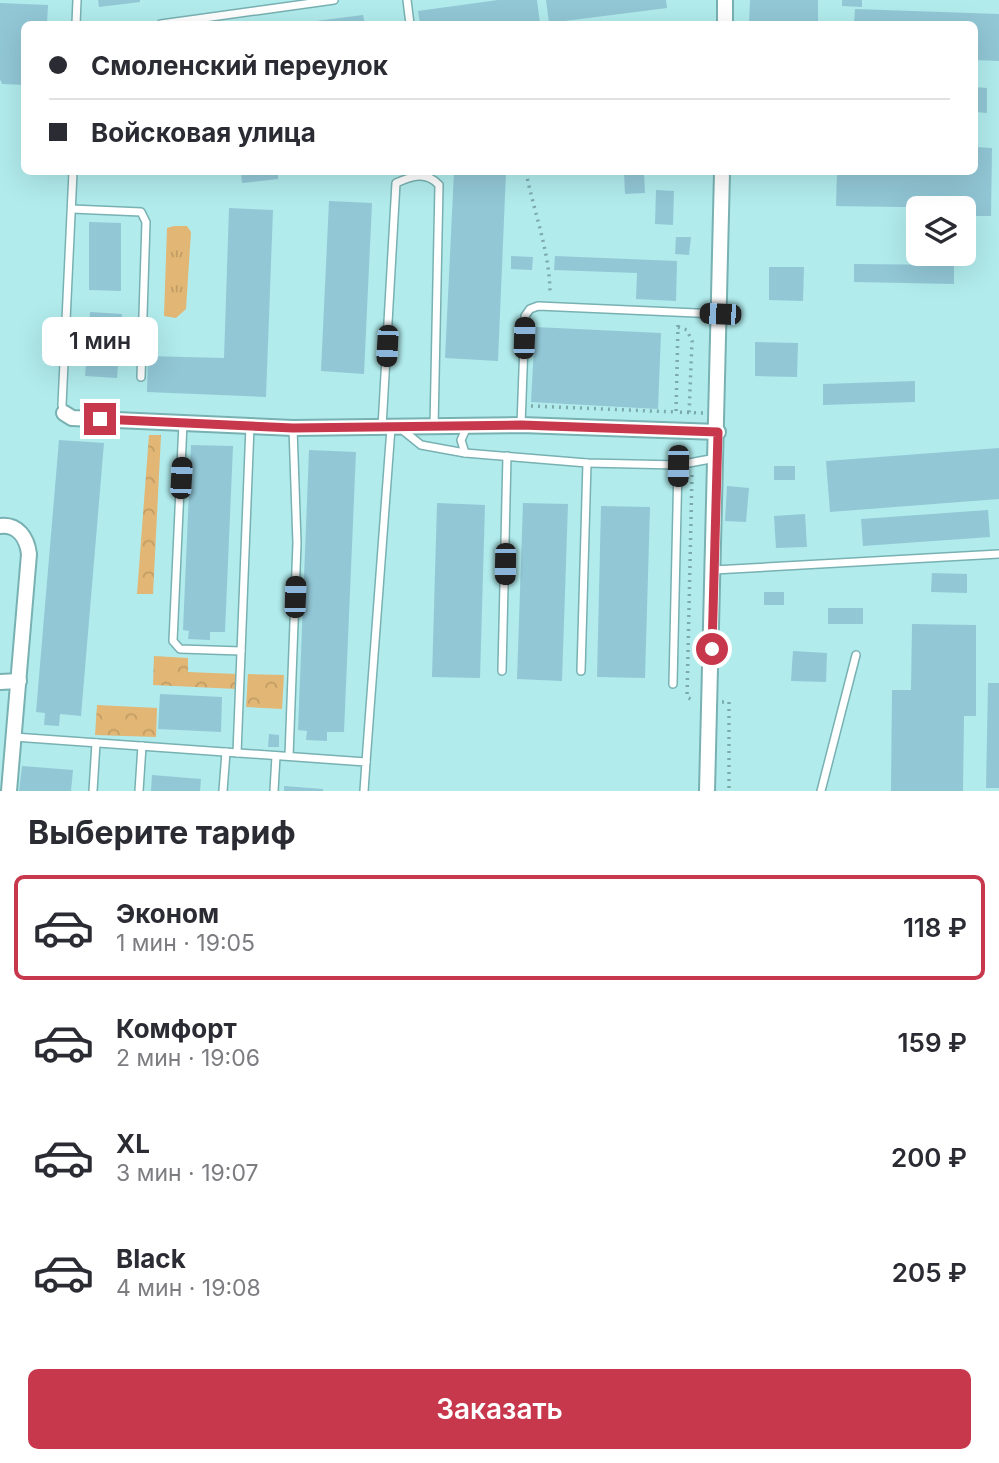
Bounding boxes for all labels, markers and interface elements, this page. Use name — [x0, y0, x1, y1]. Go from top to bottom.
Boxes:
text: Смоленский переулок — [91, 50, 388, 81]
text: Войсковая улица — [91, 117, 316, 148]
map controls — [906, 196, 976, 266]
button: layers — [906, 196, 976, 266]
car — [699, 303, 742, 325]
car — [513, 317, 536, 359]
callout: 1 мин — [42, 318, 158, 366]
car — [376, 324, 399, 368]
text: 1 мин — [69, 327, 131, 355]
route end — [84, 403, 116, 435]
car — [668, 445, 689, 487]
car — [170, 456, 193, 500]
car — [495, 543, 516, 585]
car — [284, 576, 307, 618]
route start — [696, 633, 728, 665]
text: Выберите тариф — [28, 813, 296, 852]
icon: car — [32, 896, 95, 959]
text: Эконом — [116, 898, 219, 929]
text: 118 ₽ — [903, 912, 967, 943]
text: 1 мин · 19:05 — [116, 929, 255, 957]
icon: car — [32, 1011, 95, 1074]
text: Комфорт — [116, 1013, 237, 1044]
text: 159 ₽ — [898, 1027, 967, 1058]
text: 2 мин · 19:06 — [116, 1044, 260, 1072]
icon: car — [32, 1126, 95, 1189]
text: XL — [116, 1128, 150, 1159]
text: 200 ₽ — [891, 1142, 967, 1173]
text: 3 мин · 19:07 — [116, 1159, 258, 1187]
icon: car — [32, 1241, 95, 1304]
text: Black — [116, 1243, 186, 1274]
text: 205 ₽ — [892, 1257, 967, 1288]
text: 4 мин · 19:08 — [116, 1274, 261, 1302]
button: Заказать — [28, 1369, 971, 1449]

